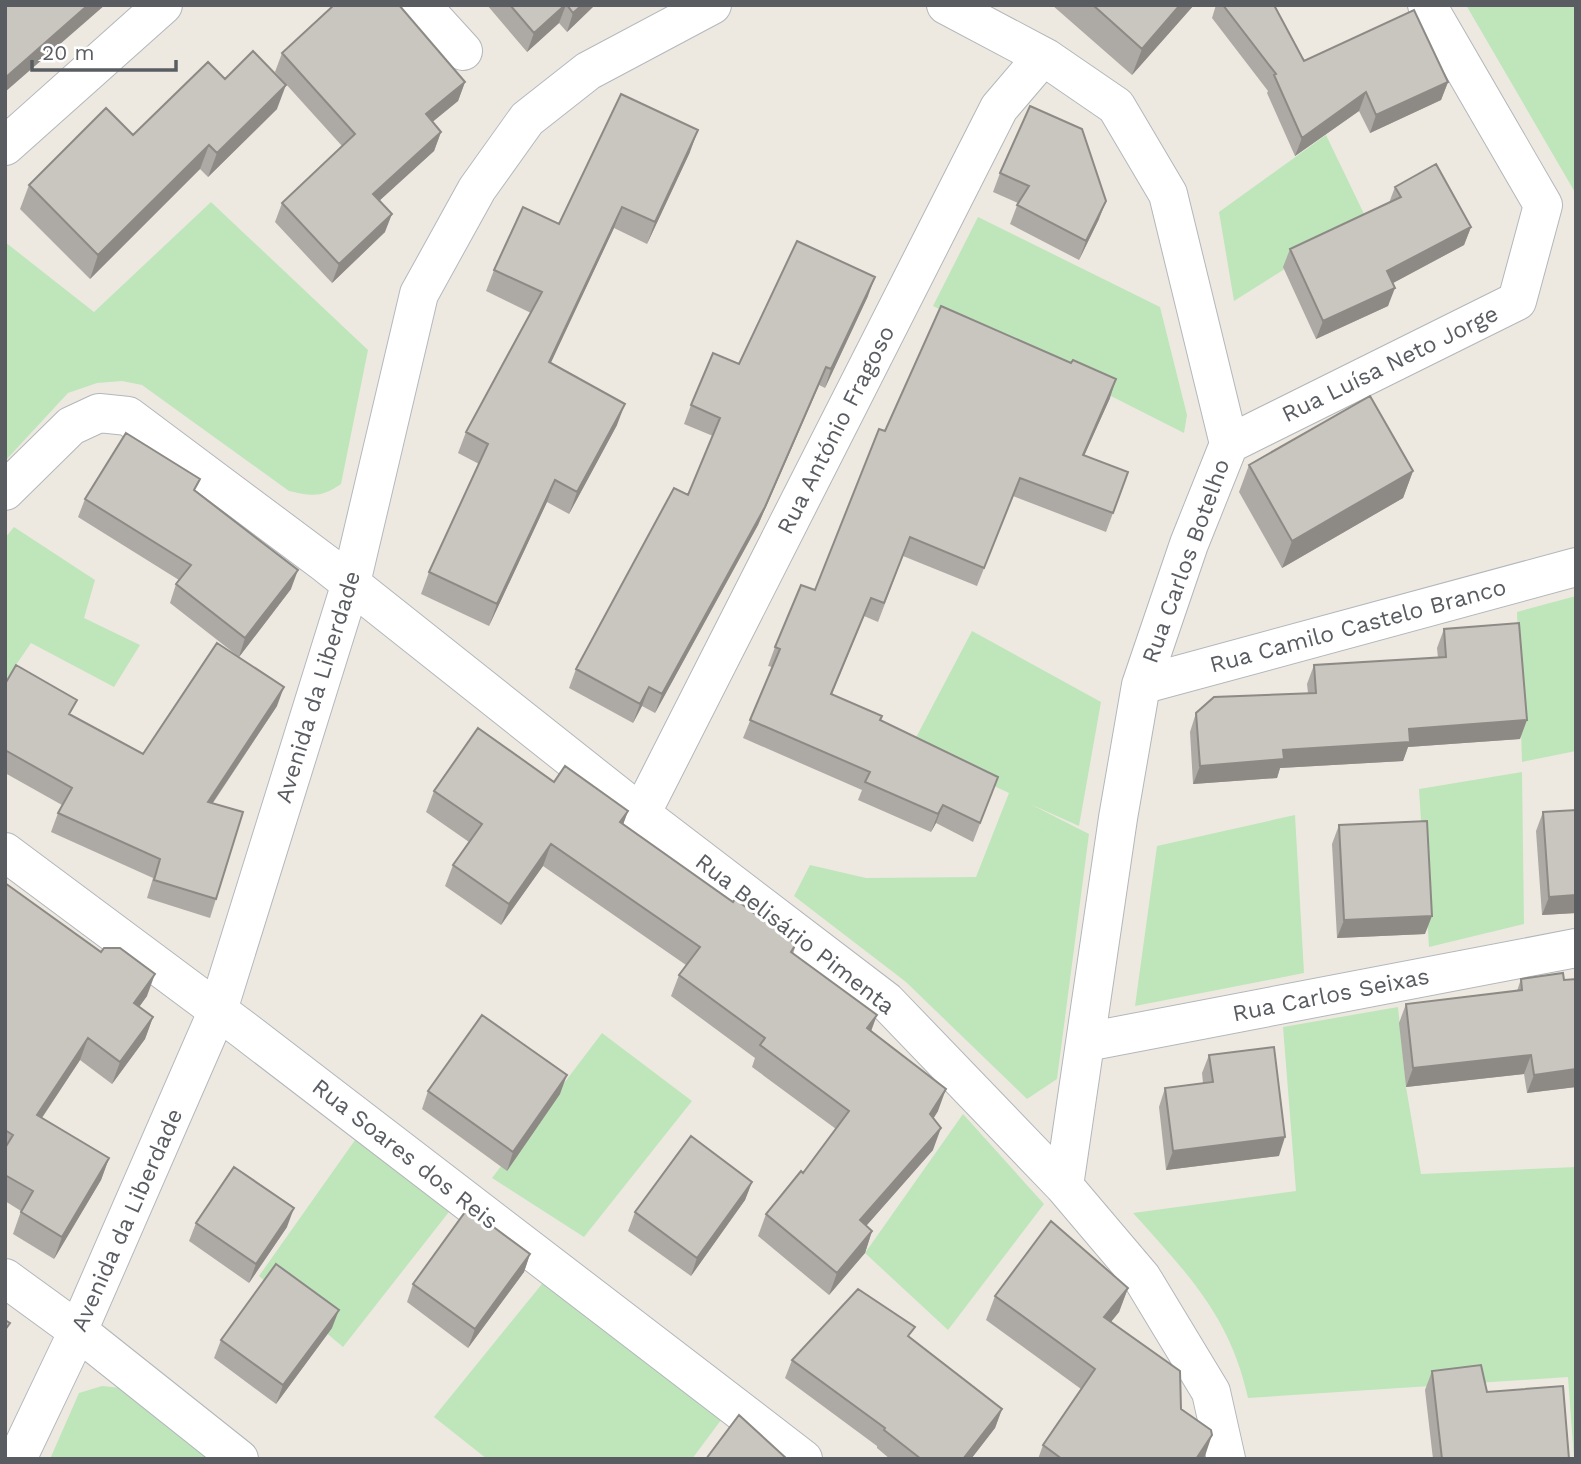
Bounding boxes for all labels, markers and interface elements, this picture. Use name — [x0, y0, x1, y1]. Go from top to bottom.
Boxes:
scale bar — [32, 28, 175, 72]
text: 20 m — [42, 40, 94, 65]
street label: Rua Luísa Neto Jorge — [1278, 300, 1502, 428]
street label: Rua António Fragoso — [772, 321, 900, 539]
street label: Rua Carlos Botelho — [1137, 455, 1235, 667]
street label: Avenida da Liberdade — [270, 568, 366, 806]
street label: Rua Camilo Castelo Branco — [1207, 573, 1509, 679]
street label: Rua Belisário Pimenta — [690, 848, 900, 1020]
street label: Rua Carlos Seixas — [1230, 963, 1432, 1027]
street label: Rua Soares dos Reis — [307, 1073, 503, 1235]
street label: Avenida da Liberdade — [66, 1104, 188, 1336]

